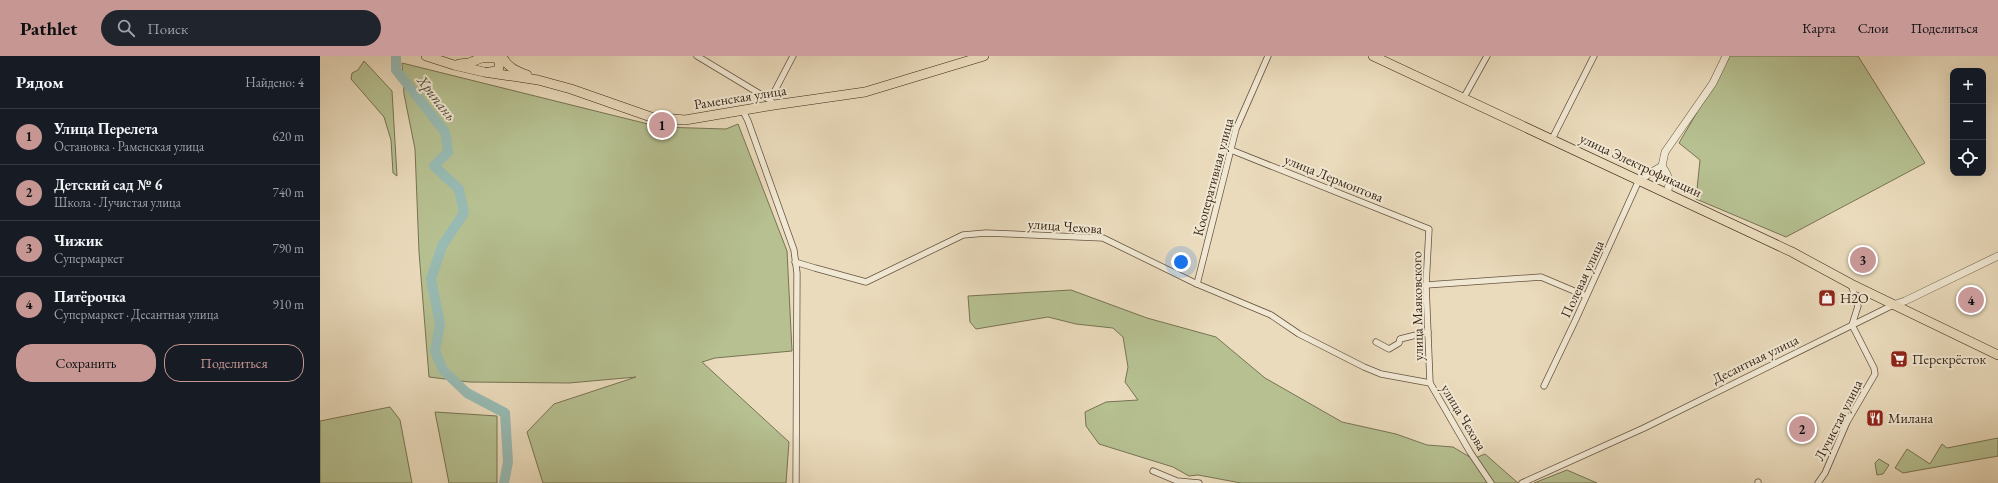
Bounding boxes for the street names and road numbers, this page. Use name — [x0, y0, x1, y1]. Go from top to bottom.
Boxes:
street label: Раменская улица — [692, 81, 788, 113]
street label: Кооперативная улица — [1189, 116, 1238, 238]
street label: улица Электрофикации — [1577, 129, 1705, 201]
street label: улица Лермонтова — [1282, 150, 1387, 206]
street label: улица Чехова — [1027, 214, 1103, 238]
street label: Полевая улица — [1556, 237, 1608, 321]
street label: улица Маяковского — [1407, 251, 1427, 361]
street label: Десантная улица — [1709, 330, 1802, 388]
street label: Лучистая улица — [1810, 376, 1866, 464]
street label: улица Чехова — [1437, 380, 1491, 454]

